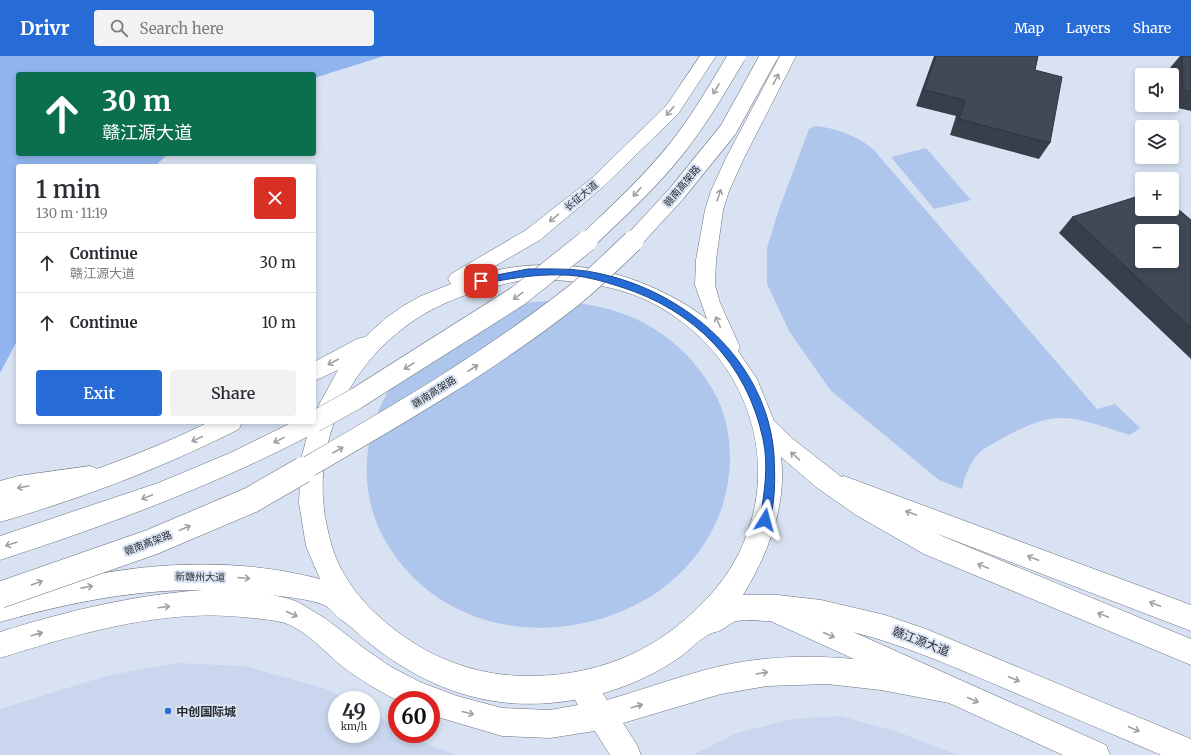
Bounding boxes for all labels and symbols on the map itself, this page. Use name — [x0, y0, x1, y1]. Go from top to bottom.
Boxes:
one-way arrow — [772, 73, 780, 85]
one-way arrow — [712, 83, 720, 95]
one-way arrow — [666, 106, 675, 116]
street label: 赣南高架路 — [661, 163, 703, 209]
street label: 长征大道 — [562, 178, 600, 214]
one-way arrow — [632, 187, 642, 197]
one-way arrow — [716, 189, 723, 202]
one-way arrow — [549, 214, 560, 222]
pin — [464, 264, 498, 298]
one-way arrow — [513, 292, 524, 300]
one-way arrow — [714, 316, 721, 328]
one-way arrow — [328, 358, 340, 366]
one-way arrow — [403, 362, 415, 370]
one-way arrow — [467, 364, 478, 372]
street label: 赣南高架路 — [409, 373, 459, 411]
one-way arrow — [191, 436, 203, 443]
one-way arrow — [274, 437, 286, 444]
one-way arrow — [332, 445, 344, 453]
one-way arrow — [790, 452, 801, 461]
one-way arrow — [17, 483, 30, 491]
one-way arrow — [142, 494, 154, 502]
position arrow — [744, 499, 786, 541]
one-way arrow — [906, 508, 918, 516]
one-way arrow — [179, 524, 191, 531]
street label: 赣南高架路 — [122, 528, 174, 558]
one-way arrow — [5, 541, 18, 548]
one-way arrow — [1027, 554, 1039, 562]
one-way arrow — [978, 561, 990, 569]
street label: 新赣州大道 — [175, 570, 225, 584]
one-way arrow — [237, 575, 250, 582]
one-way arrow — [30, 579, 43, 586]
one-way arrow — [80, 582, 93, 590]
one-way arrow — [1149, 600, 1161, 608]
one-way arrow — [157, 603, 170, 611]
one-way arrow — [286, 611, 298, 618]
one-way arrow — [1098, 611, 1110, 619]
street label: 赣江源大道 — [890, 623, 952, 659]
one-way arrow — [30, 630, 43, 637]
one-way arrow — [823, 632, 835, 639]
one-way arrow — [755, 669, 768, 677]
one-way arrow — [1007, 675, 1019, 683]
speed limit sign: 60 — [388, 691, 440, 743]
one-way arrow — [967, 697, 979, 704]
one-way arrow — [630, 702, 643, 709]
place label: 中创国际城 — [176, 704, 236, 719]
marker: 中创国际城 — [163, 706, 173, 716]
one-way arrow — [461, 710, 474, 717]
one-way arrow — [1127, 726, 1139, 734]

